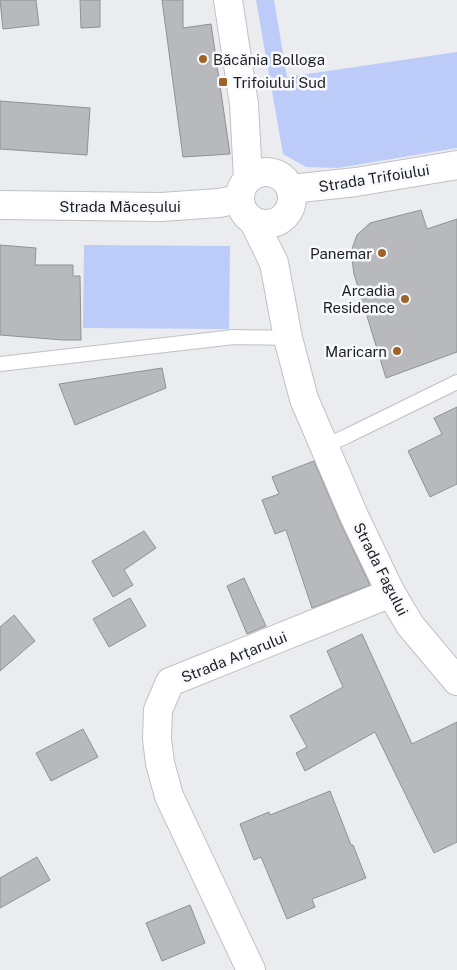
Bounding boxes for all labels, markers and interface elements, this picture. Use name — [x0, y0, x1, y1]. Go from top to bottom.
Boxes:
place label: Băcănia Bolloga — [213, 51, 325, 68]
marker: Băcănia Bolloga — [197, 53, 209, 65]
place label: Trifoiului Sud — [233, 74, 326, 91]
marker: Trifoiului Sud — [217, 76, 229, 88]
street label: Strada Trifoiului — [317, 161, 431, 195]
street label: Strada Măceșului — [59, 198, 181, 215]
place label: Panemar — [310, 245, 372, 262]
marker: Panemar — [376, 247, 388, 259]
place label: Arcadia Residence — [323, 282, 395, 316]
marker: Arcadia Residence — [399, 293, 411, 305]
place label: Maricarn — [325, 343, 387, 360]
marker: Maricarn — [391, 345, 403, 357]
street label: Strada Fagului — [350, 520, 412, 618]
street label: Strada Arțarului — [179, 628, 289, 686]

